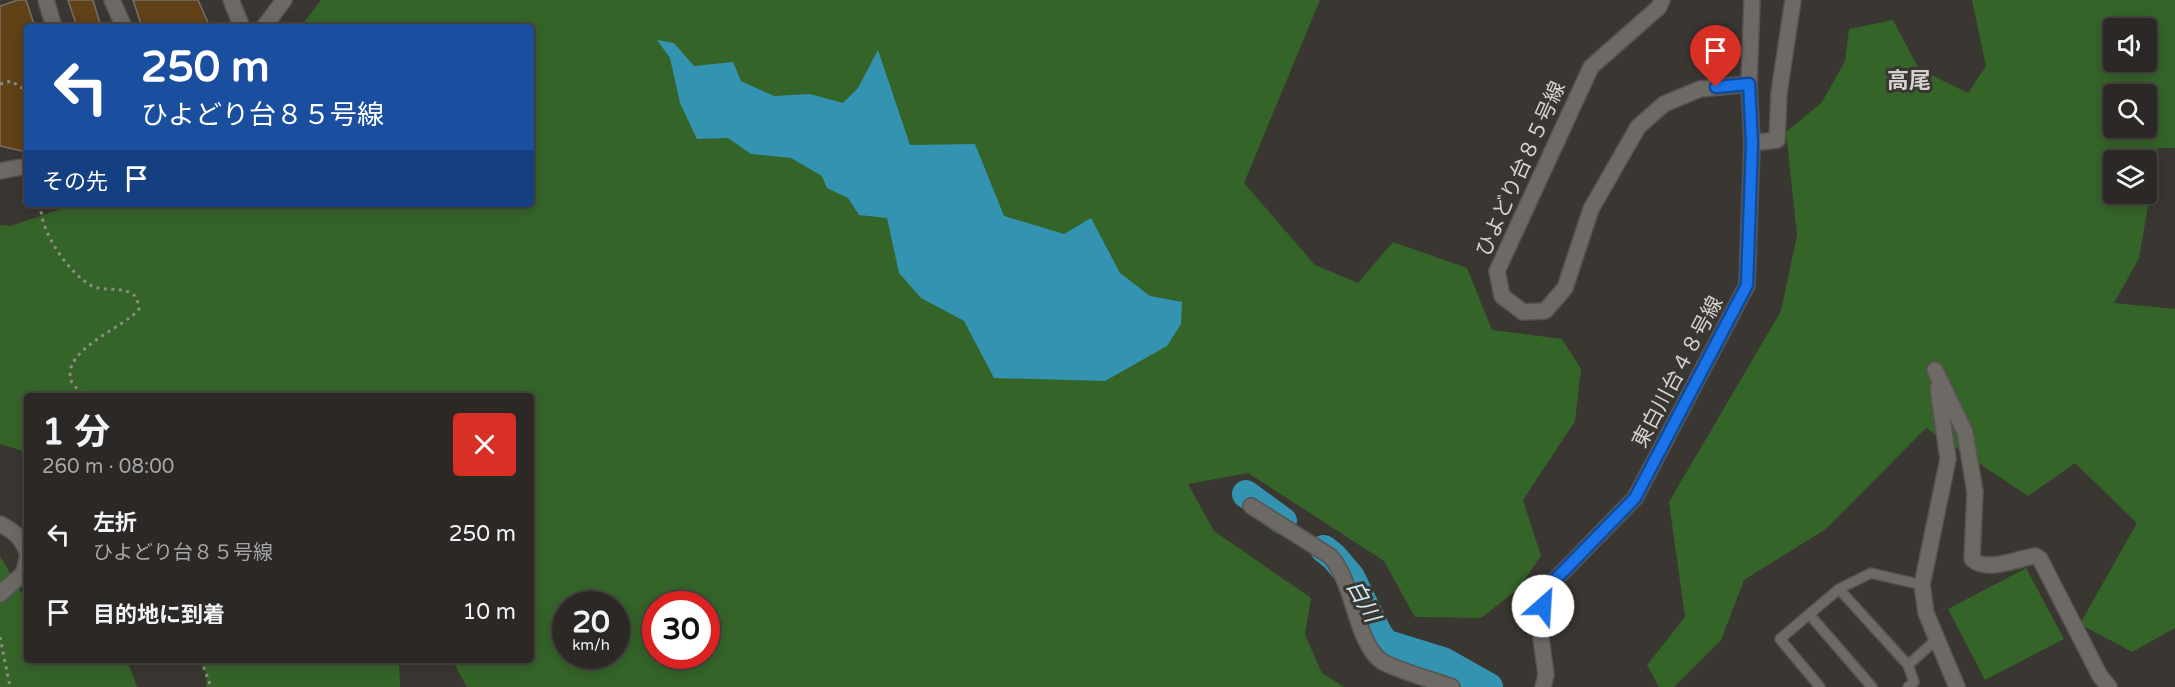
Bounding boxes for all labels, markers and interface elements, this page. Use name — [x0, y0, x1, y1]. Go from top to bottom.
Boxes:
map controls — [2103, 18, 2157, 204]
button: sound — [2103, 18, 2157, 72]
pin — [1690, 25, 1741, 87]
icon: arrive — [1699, 34, 1732, 67]
text: 250 m — [141, 42, 270, 93]
icon: left — [42, 48, 120, 126]
district label: 高尾 — [1887, 68, 1931, 94]
street label: ひよどり台８５号線 — [1471, 78, 1571, 260]
button: search — [2103, 84, 2157, 138]
text: ひよどり台８５号線 — [141, 99, 384, 132]
button: layers — [2103, 150, 2157, 204]
icon: arrive — [120, 162, 153, 195]
text: その先 — [42, 169, 108, 195]
street label: 東白川台４８号線 — [1628, 292, 1728, 452]
text: 1 分 — [42, 411, 110, 454]
button: close — [453, 413, 516, 476]
text: 260 m · 08:00 — [42, 455, 174, 479]
text: 左折 — [93, 510, 137, 536]
icon: left — [42, 518, 75, 551]
text: 250 m — [449, 521, 516, 547]
text: ひよどり台８５号線 — [93, 541, 273, 565]
position arrow — [1511, 574, 1575, 638]
water label: 白川 — [1341, 575, 1386, 628]
speed limit sign: 30 — [642, 591, 720, 669]
icon: arrive — [42, 596, 75, 629]
text: 10 m — [462, 599, 516, 625]
text: 目的地に到着 — [93, 602, 225, 628]
text: 20 — [572, 604, 610, 641]
text: km/h — [572, 636, 610, 654]

